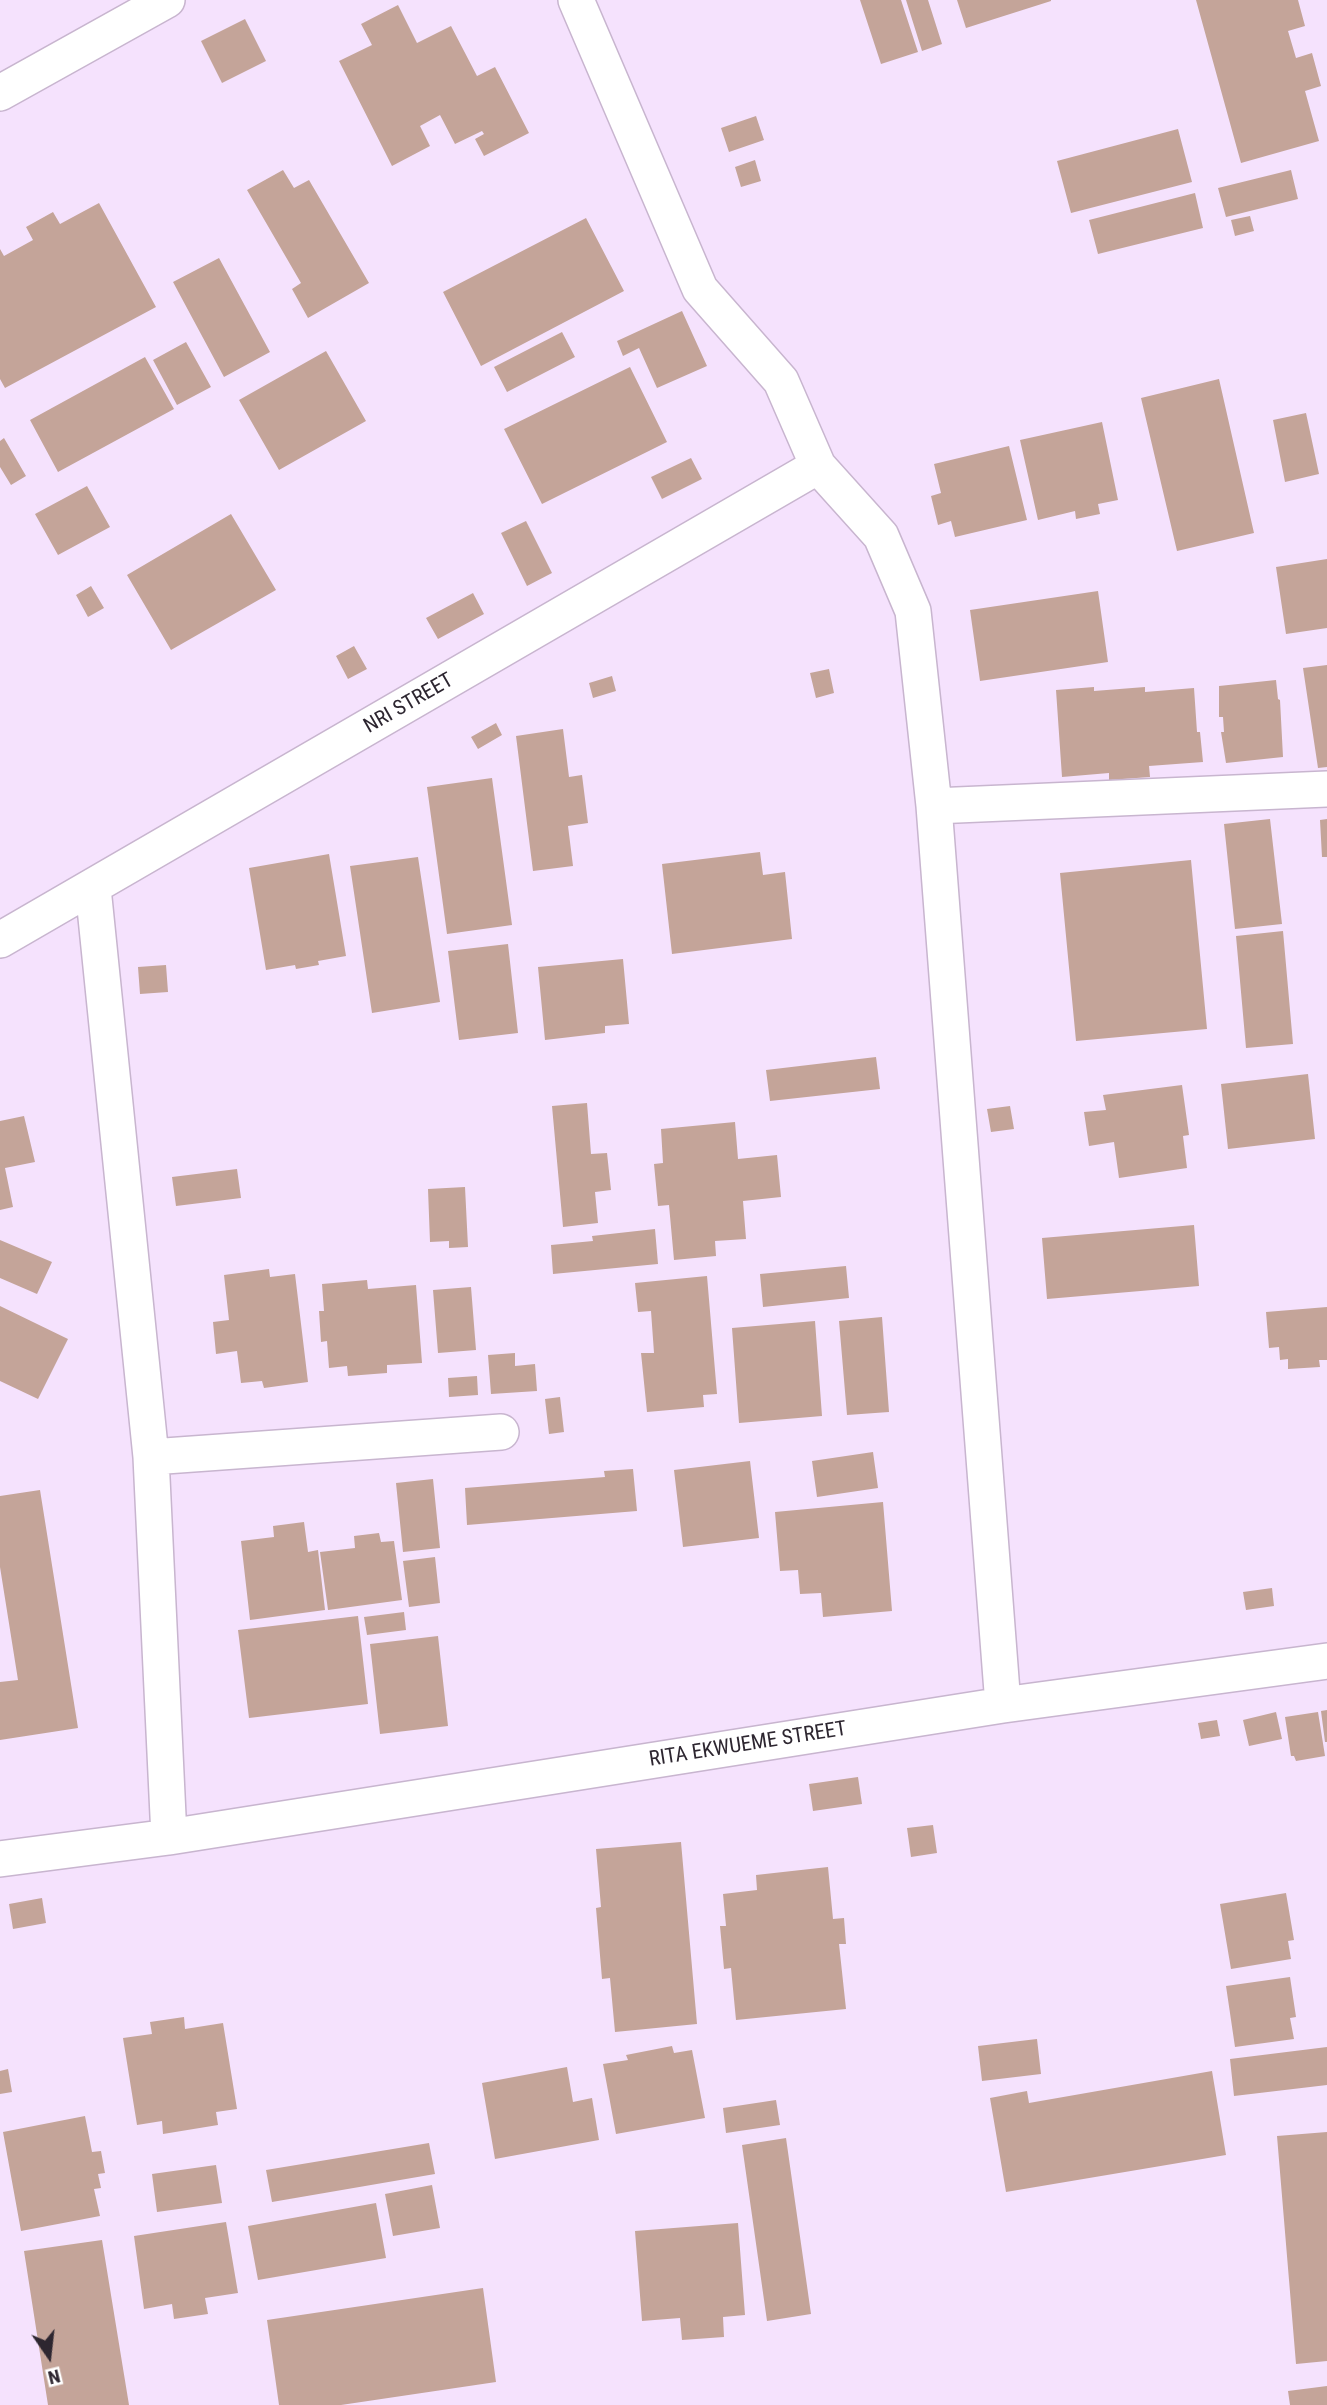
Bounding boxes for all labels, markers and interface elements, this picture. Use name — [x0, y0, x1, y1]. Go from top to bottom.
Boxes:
street label: NRI STREET — [360, 668, 458, 740]
street label: RITA EKWUEME STREET — [648, 1717, 848, 1773]
north arrow — [14, 2321, 84, 2391]
text: N — [46, 2364, 63, 2389]

